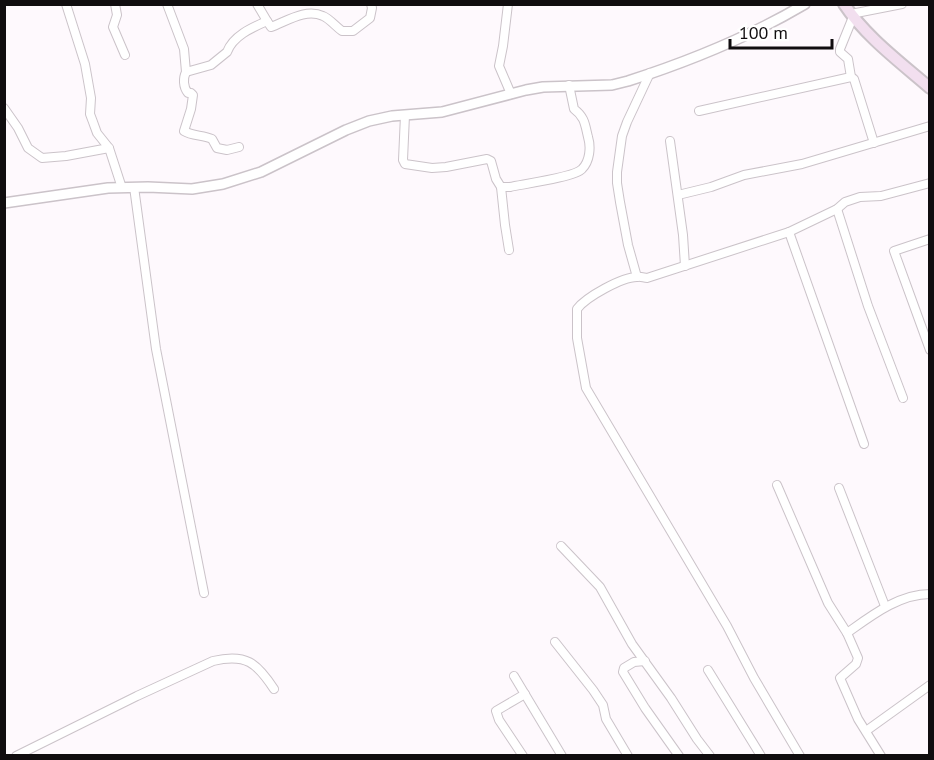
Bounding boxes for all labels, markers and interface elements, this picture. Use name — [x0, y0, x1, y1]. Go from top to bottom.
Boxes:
scale bar — [730, 12, 832, 50]
text: 100 m — [739, 21, 788, 44]

